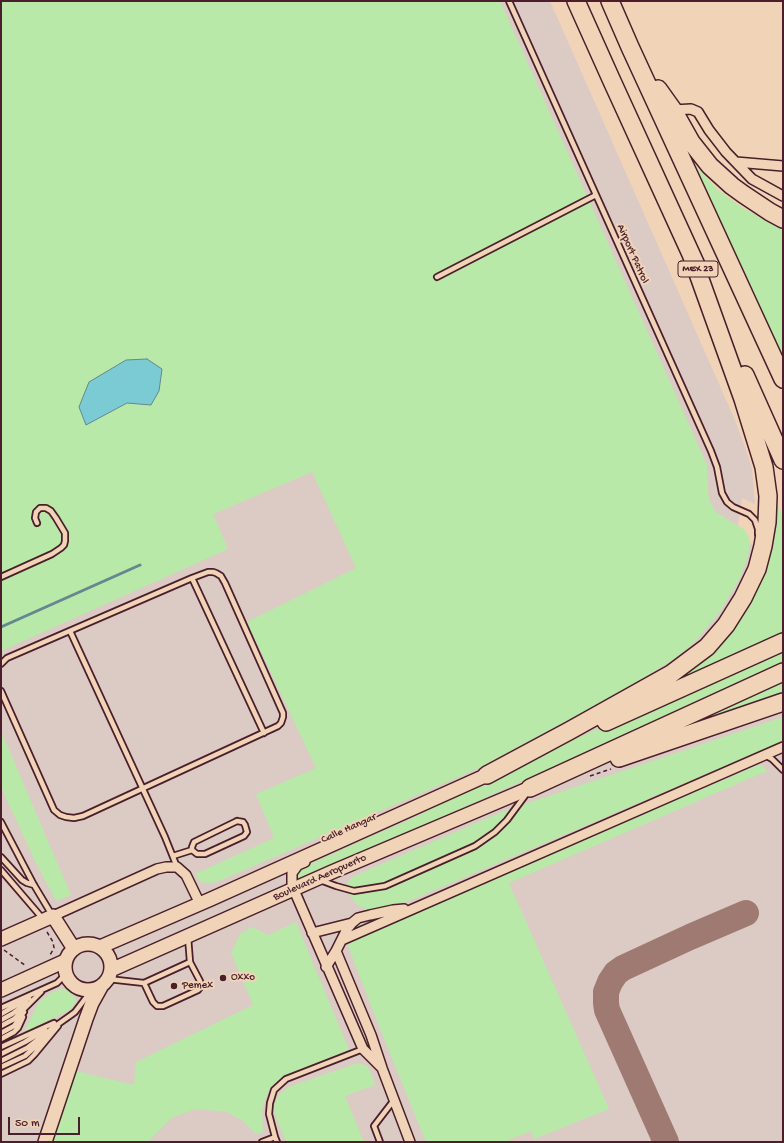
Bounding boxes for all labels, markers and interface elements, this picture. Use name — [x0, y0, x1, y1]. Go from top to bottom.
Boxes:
street label: Airport Patrol — [613, 222, 651, 286]
road number: MEX 23 — [678, 261, 718, 277]
street label: Calle Hangar — [319, 811, 379, 847]
street label: Boulevard Aeropuerto — [271, 852, 369, 904]
place label: Oxxo — [231, 971, 255, 985]
marker: Oxxo — [218, 973, 228, 983]
place label: Pemex — [182, 979, 213, 993]
marker: Pemex — [169, 981, 179, 991]
scale bar — [10, 1109, 82, 1135]
text: 50 m — [15, 1117, 40, 1131]

